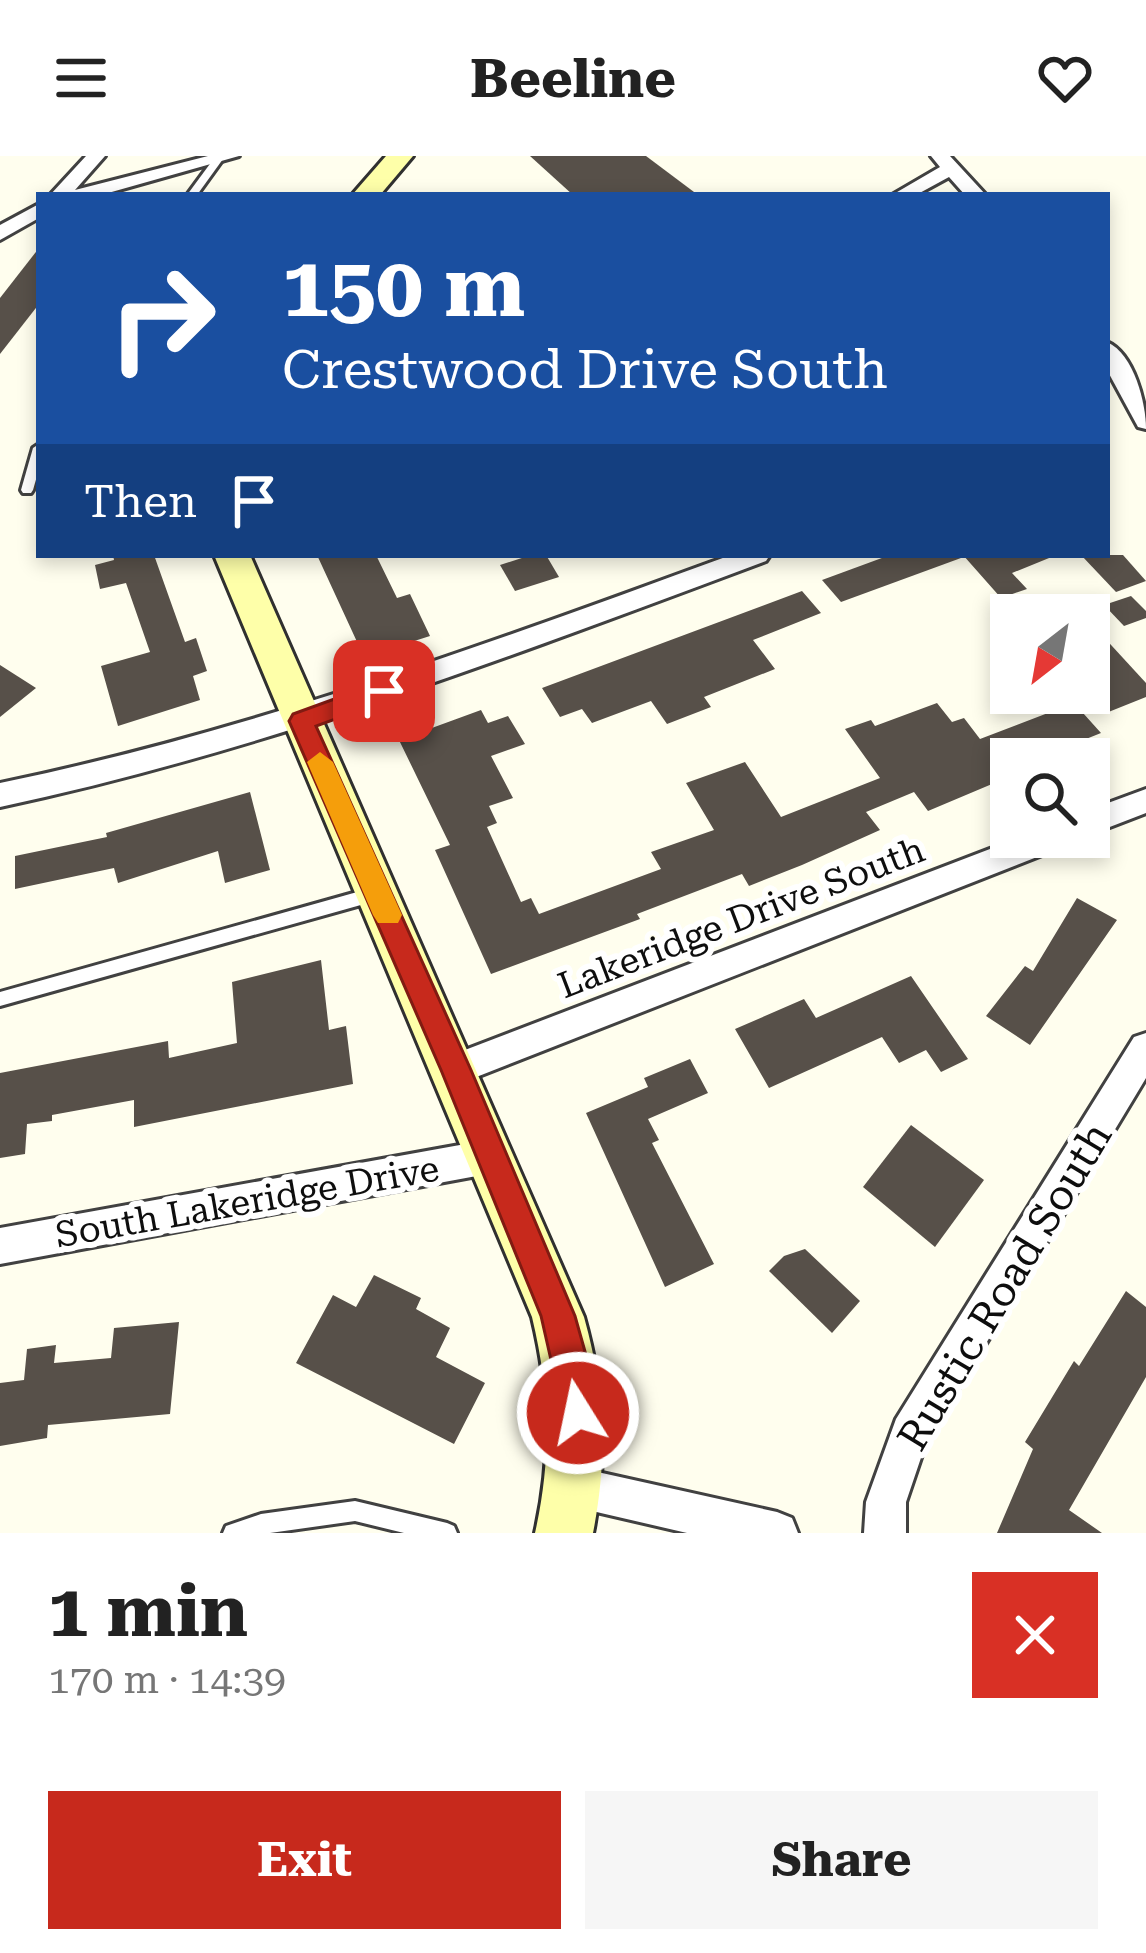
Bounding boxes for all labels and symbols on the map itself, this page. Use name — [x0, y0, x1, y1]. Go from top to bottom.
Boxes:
north arrow — [990, 594, 1110, 714]
pin — [333, 640, 435, 742]
street label: Lakeridge Drive South — [552, 829, 930, 1007]
street label: Rustic Road South — [887, 1114, 1122, 1459]
street label: South Lakeridge Drive — [52, 1148, 442, 1256]
position arrow — [515, 1350, 641, 1476]

